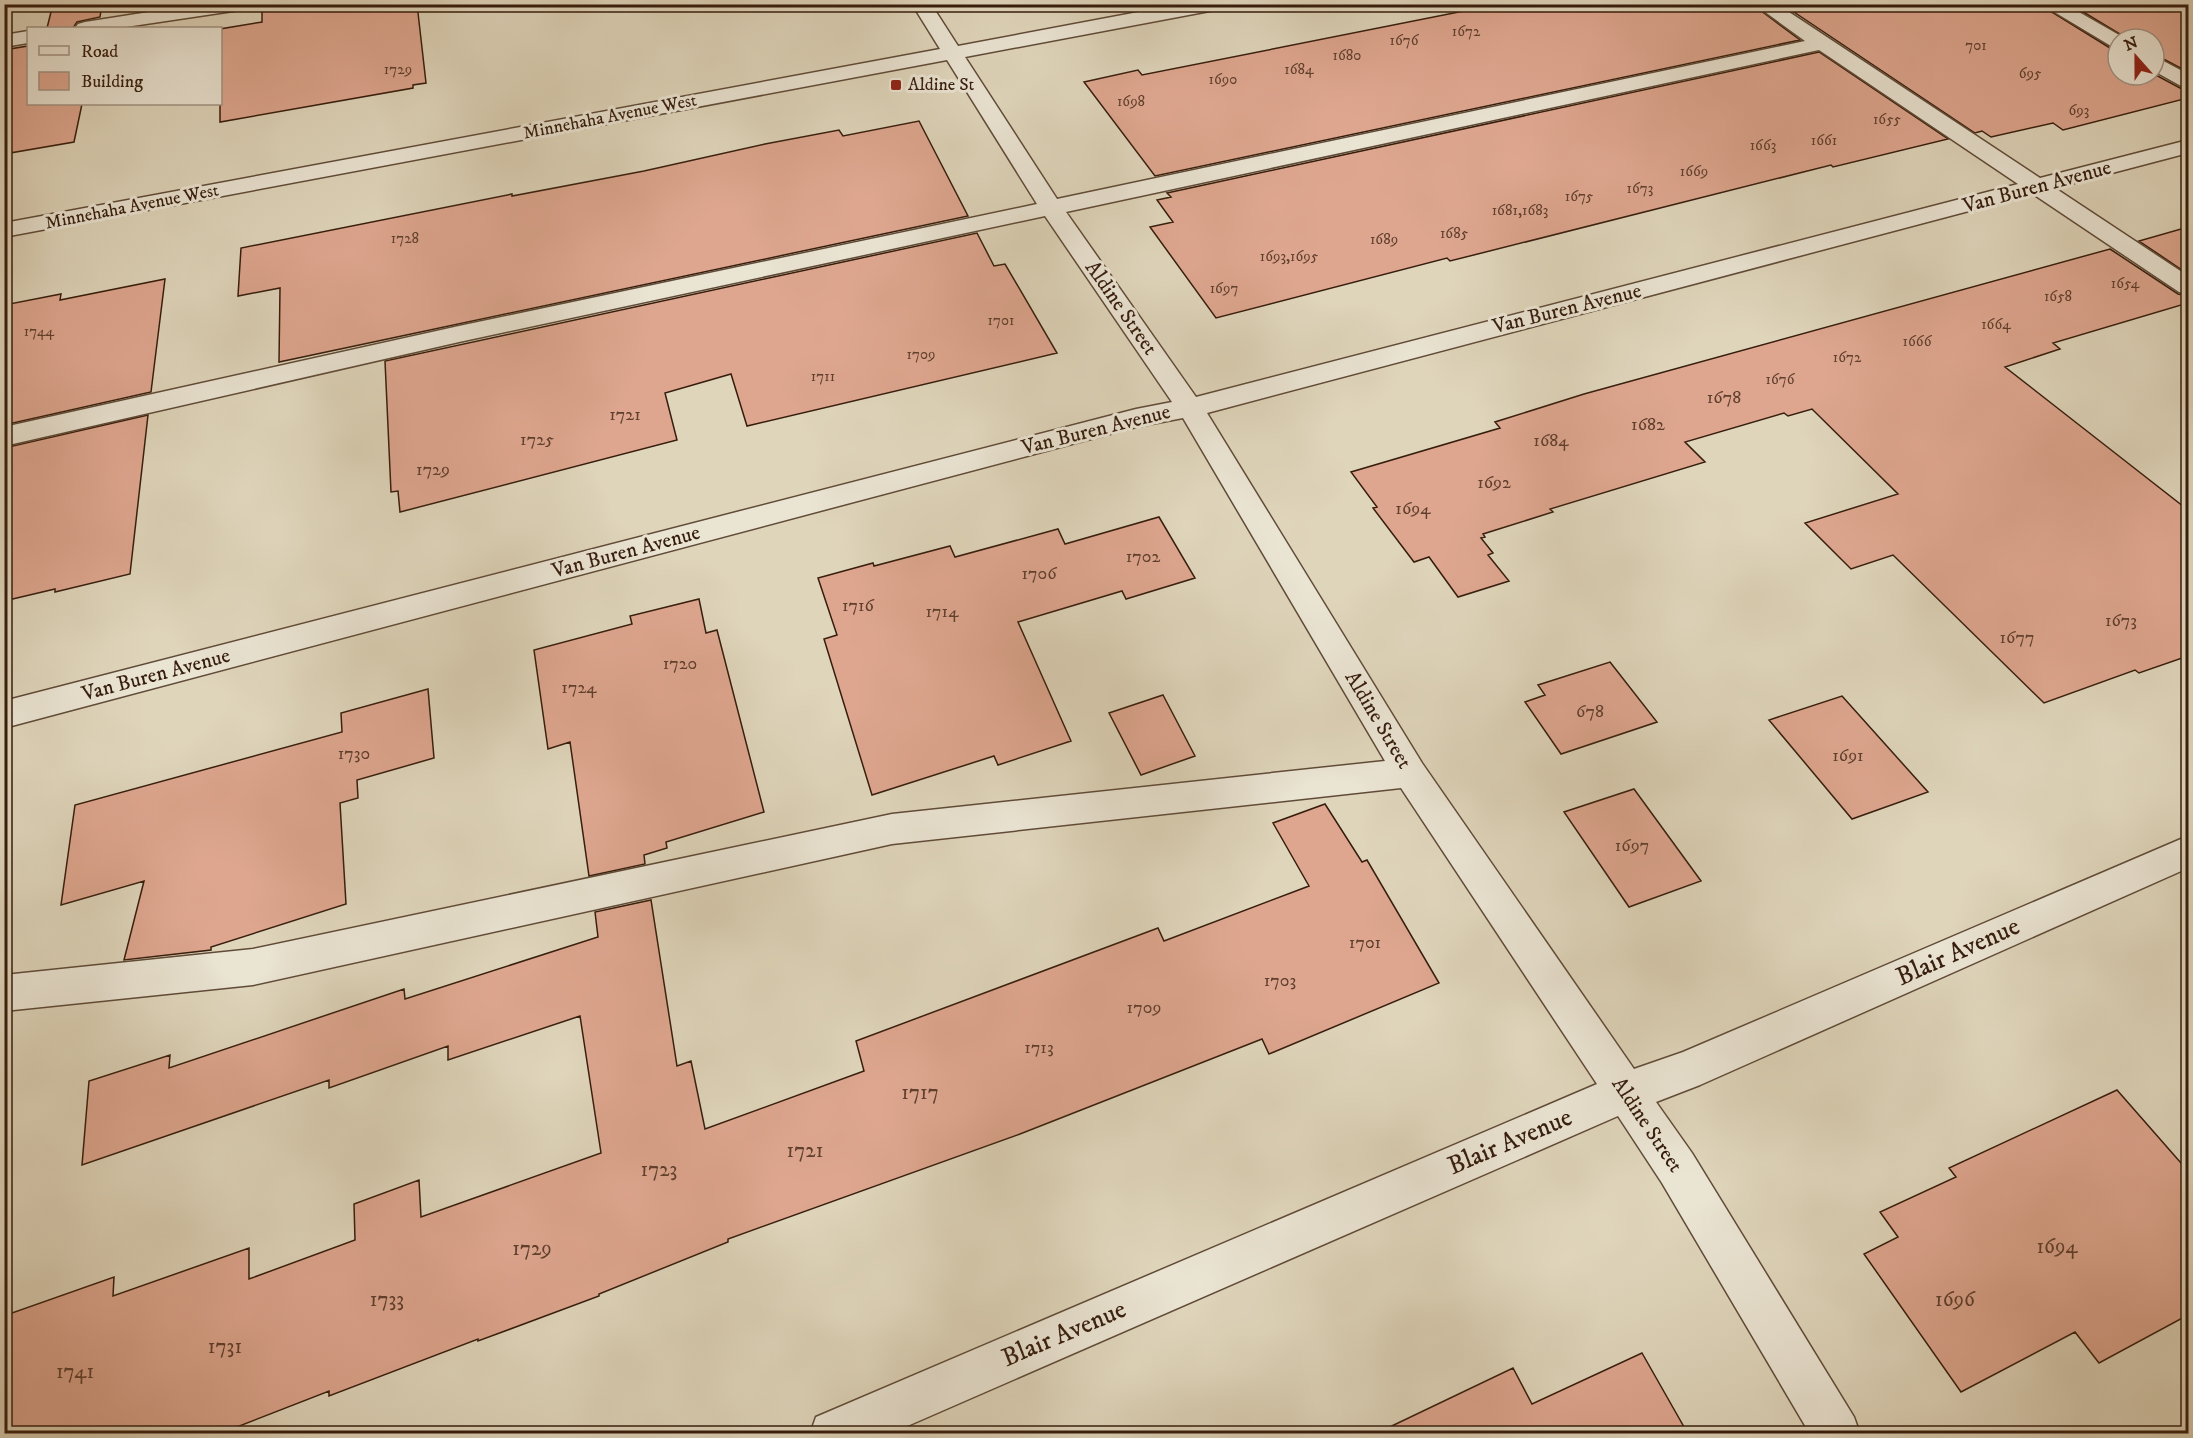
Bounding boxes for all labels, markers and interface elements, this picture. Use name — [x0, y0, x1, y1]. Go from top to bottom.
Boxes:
house number: 1672 — [1452, 22, 1481, 41]
legend — [27, 27, 222, 105]
north arrow — [2106, 27, 2166, 87]
house number: 1676 — [1390, 31, 1420, 50]
text: N — [2121, 32, 2141, 56]
house number: 701 — [1965, 36, 1987, 55]
text: Road — [81, 41, 118, 63]
house number: 1680 — [1333, 46, 1361, 65]
house number: 1729 — [384, 60, 412, 79]
house number: 1684 — [1284, 60, 1314, 79]
house number: 695 — [2019, 64, 2042, 83]
house number: 1690 — [1209, 70, 1237, 89]
text: Building — [81, 71, 143, 93]
place label: Aldine St — [908, 74, 975, 96]
marker: Aldine St — [889, 78, 903, 92]
street label: Minnehaha Avenue West — [522, 89, 699, 145]
house number: 1698 — [1117, 92, 1145, 111]
house number: 693 — [2069, 101, 2089, 120]
house number: 1655 — [1873, 110, 1902, 129]
house number: 1661 — [1811, 131, 1837, 150]
house number: 1663 — [1750, 136, 1776, 155]
street label: Van Buren Avenue — [1959, 155, 2114, 220]
house number: 1669 — [1680, 162, 1708, 181]
street label: Minnehaha Avenue West — [44, 179, 221, 235]
house number: 1673 — [1627, 179, 1653, 198]
house number: 1675 — [1565, 187, 1594, 206]
house number: 1681,1683 — [1492, 201, 1548, 220]
house number: 1685 — [1440, 224, 1469, 243]
house number: 1728 — [391, 229, 419, 248]
house number: 1689 — [1370, 230, 1398, 249]
house number: 1693,1695 — [1260, 247, 1319, 266]
street label: Aldine Street — [1079, 256, 1163, 360]
house number: 1654 — [2111, 274, 2140, 293]
street label: Van Buren Avenue — [1489, 278, 1644, 340]
house number: 1697 — [1210, 279, 1238, 298]
house number: 1658 — [2044, 287, 2072, 306]
house number: 1701 — [988, 311, 1014, 330]
house number: 1664 — [1981, 315, 2011, 334]
house number: 1744 — [24, 322, 55, 341]
house number: 1666 — [1903, 332, 1933, 351]
house number: 1709 — [907, 345, 935, 364]
house number: 1672 — [1833, 348, 1862, 367]
house number: 1711 — [811, 367, 835, 386]
house number: 1676 — [1766, 370, 1796, 389]
house number: 1678 — [1707, 387, 1741, 409]
street label: Van Buren Avenue — [1018, 399, 1173, 461]
house number: 1721 — [609, 404, 641, 426]
house number: 1682 — [1631, 414, 1665, 436]
house number: 1725 — [520, 429, 554, 451]
house number: 1684 — [1533, 430, 1569, 452]
house number: 1729 — [416, 459, 450, 481]
house number: 1692 — [1477, 472, 1511, 494]
house number: 1694 — [1395, 498, 1431, 520]
street label: Van Buren Avenue — [548, 520, 703, 585]
house number: 1702 — [1126, 546, 1160, 568]
house number: 1706 — [1021, 563, 1057, 585]
house number: 1716 — [842, 595, 875, 617]
house number: 1714 — [925, 601, 959, 623]
house number: 1673 — [2105, 610, 2137, 632]
house number: 1677 — [2000, 627, 2034, 649]
street label: Van Buren Avenue — [78, 643, 233, 708]
house number: 1720 — [663, 653, 697, 675]
street label: Aldine Street — [1339, 666, 1417, 774]
house number: 1724 — [561, 677, 597, 699]
house number: 678 — [1576, 701, 1604, 723]
house number: 1730 — [338, 743, 370, 765]
house number: 1691 — [1832, 745, 1864, 767]
house number: 1697 — [1615, 835, 1649, 857]
street label: Blair Avenue — [1891, 910, 2025, 994]
house number: 1701 — [1349, 932, 1381, 954]
house number: 1703 — [1264, 970, 1296, 992]
house number: 1709 — [1127, 997, 1161, 1019]
house number: 1713 — [1024, 1037, 1054, 1059]
street label: Aldine Street — [1606, 1072, 1688, 1178]
house number: 1717 — [901, 1080, 939, 1106]
street label: Blair Avenue — [1443, 1101, 1577, 1183]
house number: 1721 — [787, 1138, 823, 1164]
house number: 1723 — [641, 1157, 677, 1183]
house number: 1694 — [2036, 1234, 2078, 1260]
house number: 1729 — [512, 1236, 552, 1262]
house number: 1733 — [370, 1287, 404, 1313]
house number: 1696 — [1935, 1287, 1976, 1313]
street label: Blair Avenue — [997, 1293, 1131, 1375]
house number: 1731 — [208, 1334, 242, 1360]
house number: 1741 — [56, 1359, 94, 1385]

